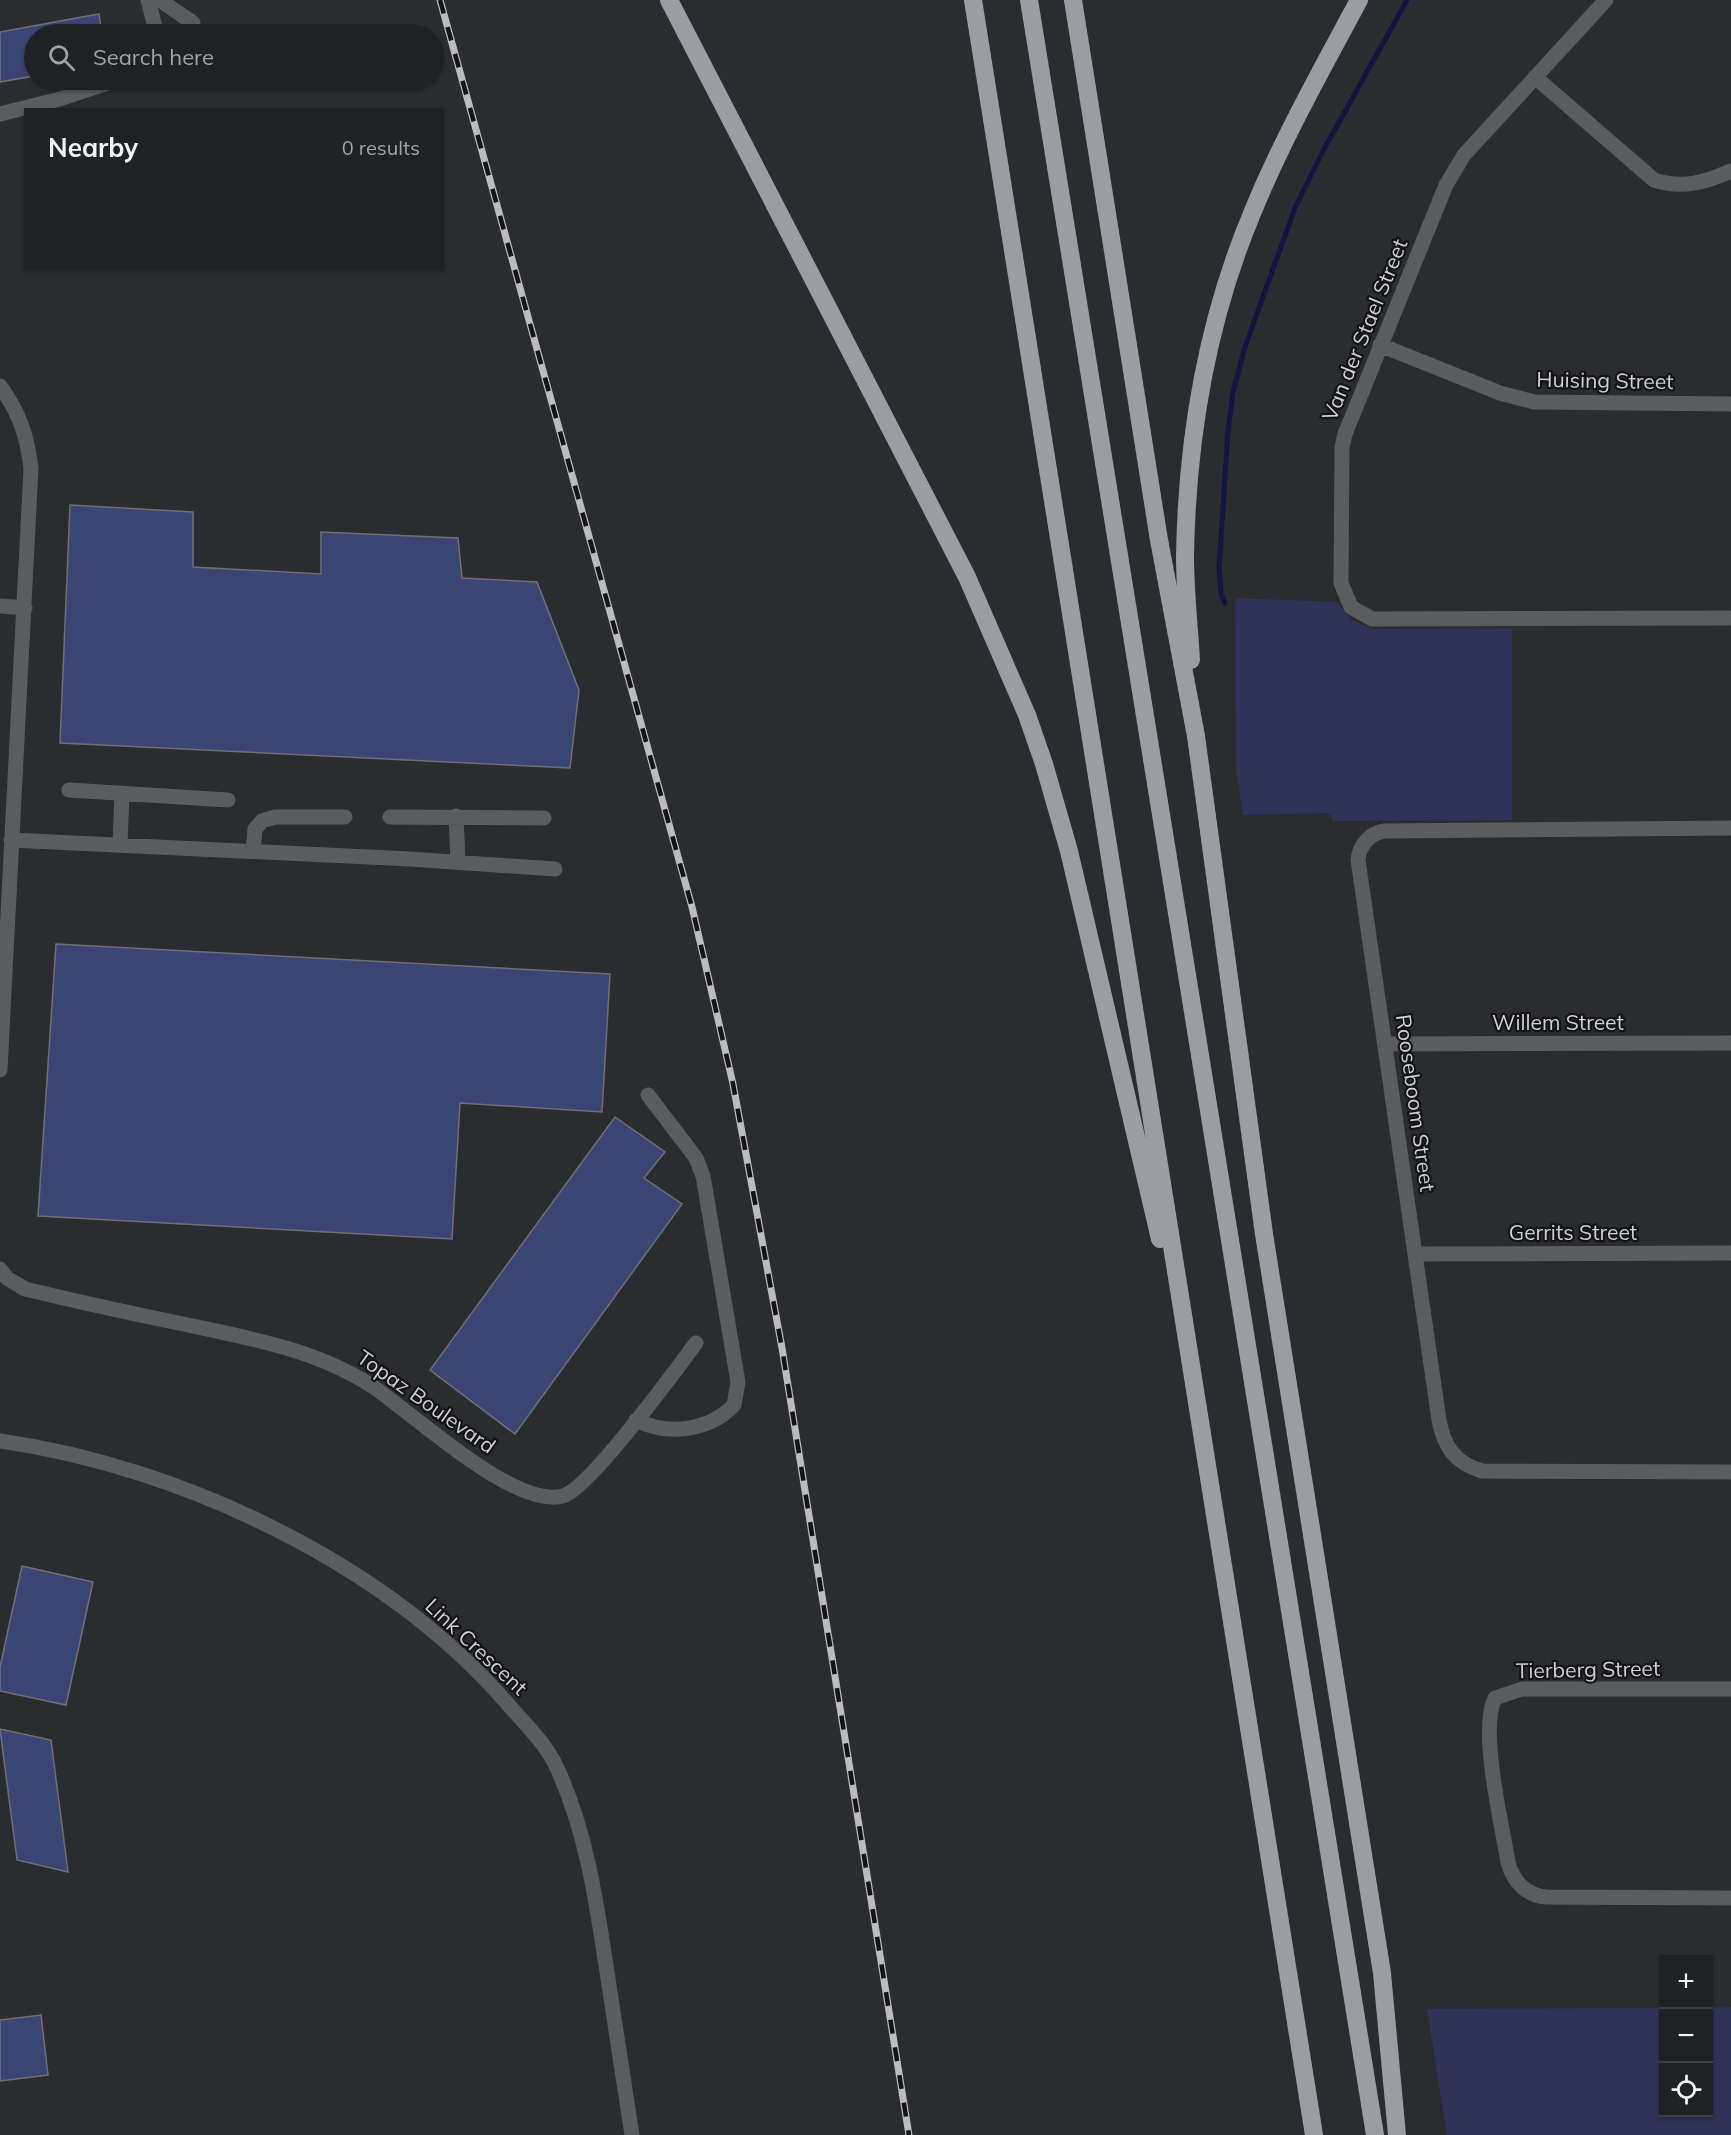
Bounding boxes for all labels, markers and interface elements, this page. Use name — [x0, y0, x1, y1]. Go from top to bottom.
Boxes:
search box — [24, 24, 444, 90]
icon: search — [45, 41, 78, 74]
text: Search here — [93, 43, 214, 71]
text: Nearby — [48, 131, 138, 164]
text: 0 results — [342, 135, 420, 160]
street label: Van der Stael Street — [1316, 235, 1412, 424]
street label: Huising Street — [1536, 366, 1674, 394]
street label: Willem Street — [1492, 1009, 1624, 1035]
street label: Rooseboom Street — [1391, 1013, 1441, 1193]
street label: Gerrits Street — [1509, 1219, 1637, 1245]
street label: Topaz Boulevard — [352, 1344, 501, 1459]
street label: Link Crescent — [420, 1592, 533, 1700]
street label: Tierberg Street — [1516, 1655, 1660, 1683]
map controls — [1659, 1955, 1713, 2117]
button: + — [1659, 1955, 1713, 2009]
button: − — [1659, 2009, 1713, 2063]
button: locate — [1659, 2063, 1713, 2117]

